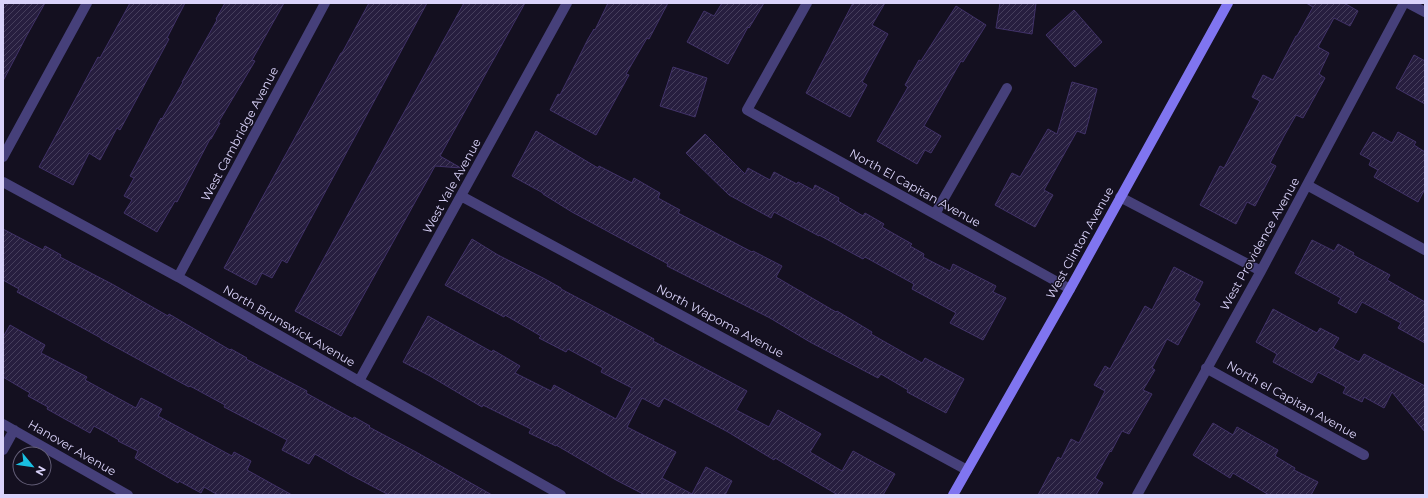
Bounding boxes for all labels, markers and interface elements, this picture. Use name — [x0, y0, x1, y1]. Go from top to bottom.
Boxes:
street label: West Cambridge Avenue — [198, 64, 281, 204]
street label: West Yale Avenue — [419, 135, 484, 236]
street label: North El Capitan Avenue — [847, 145, 984, 230]
street label: West Providence Avenue — [1217, 175, 1302, 313]
street label: West Clinton Avenue — [1043, 184, 1117, 301]
street label: North Wapoma Avenue — [654, 281, 786, 361]
street label: North Brunswick Avenue — [220, 282, 358, 370]
street label: North el Capitan Avenue — [1224, 357, 1360, 442]
street label: Hanover Avenue — [26, 416, 119, 479]
north arrow — [12, 446, 52, 486]
text: N — [32, 464, 49, 478]

